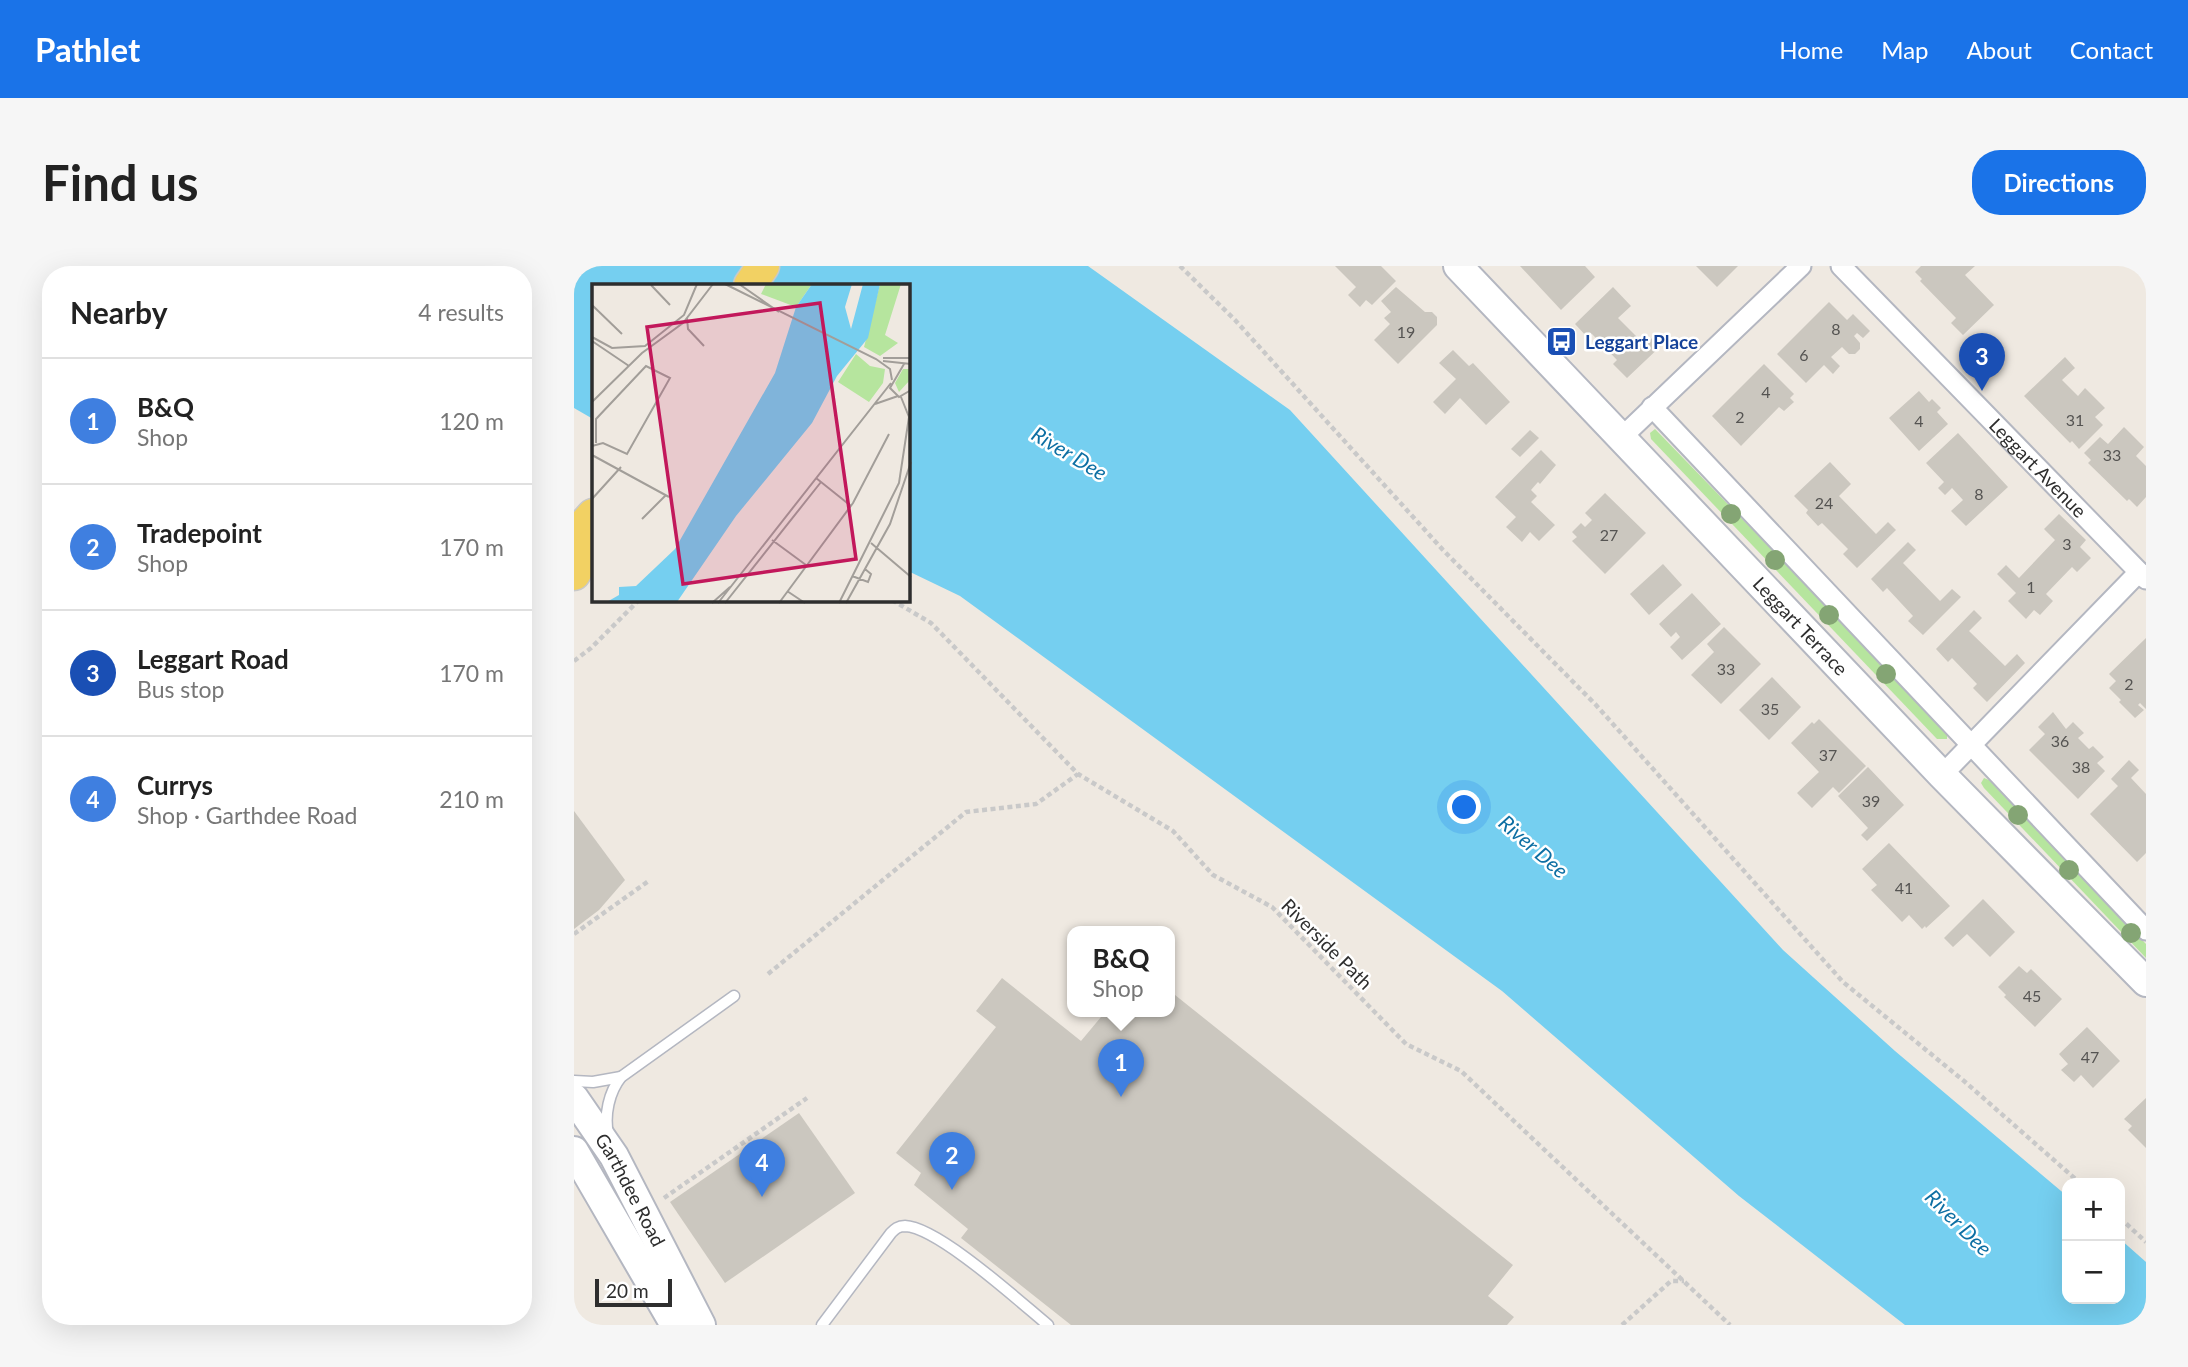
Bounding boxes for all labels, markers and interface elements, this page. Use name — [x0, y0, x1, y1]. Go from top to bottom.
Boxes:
text: Pathlet — [35, 29, 140, 69]
text: Home — [1779, 35, 1843, 64]
text: Map — [1881, 35, 1929, 64]
text: About — [1967, 35, 2032, 64]
text: Contact — [2070, 35, 2153, 64]
button: Directions — [1972, 150, 2146, 215]
text: Find us — [42, 153, 199, 211]
inset map — [592, 284, 910, 602]
text: Nearby — [70, 294, 168, 330]
text: 4 results — [418, 298, 504, 326]
house number: 8 — [1831, 319, 1841, 338]
house number: 19 — [1397, 322, 1415, 341]
bus stop icon: Leggart Place — [1545, 325, 1579, 359]
place label: Leggart Place — [1585, 330, 1698, 353]
pin: 3 — [1959, 333, 2005, 391]
house number: 6 — [1799, 345, 1809, 364]
house number: 4 — [1761, 382, 1771, 401]
text: B&Q — [137, 391, 194, 423]
text: 1 — [86, 407, 100, 435]
text: 120 m — [439, 407, 504, 435]
house number: 2 — [1735, 407, 1745, 426]
house number: 31 — [2066, 410, 2084, 429]
house number: 4 — [1914, 411, 1924, 430]
street label: Leggart Avenue — [1985, 413, 2091, 522]
water label: River Dee — [1028, 421, 1112, 485]
text: Shop — [137, 423, 188, 451]
house number: 33 — [2103, 445, 2121, 464]
house number: 8 — [1974, 484, 1984, 503]
house number: 24 — [1815, 493, 1833, 512]
text: Tradepoint — [137, 517, 262, 549]
house number: 27 — [1600, 525, 1618, 544]
text: 2 — [86, 533, 100, 561]
text: 170 m — [439, 533, 504, 561]
house number: 3 — [2062, 534, 2072, 553]
text: Shop — [137, 549, 188, 577]
street label: Leggart Terrace — [1749, 572, 1853, 680]
house number: 1 — [2026, 577, 2036, 596]
text: Leggart Road — [137, 643, 289, 675]
text: 3 — [86, 659, 100, 687]
text: 170 m — [439, 659, 504, 687]
house number: 33 — [1717, 659, 1735, 678]
house number: 2 — [2124, 674, 2134, 693]
text: Bus stop — [137, 675, 224, 703]
house number: 35 — [1761, 699, 1779, 718]
house number: 36 — [2051, 731, 2069, 750]
house number: 37 — [1819, 745, 1837, 764]
house number: 38 — [2072, 757, 2090, 776]
text: Currys — [137, 769, 213, 801]
text: 4 — [86, 785, 100, 813]
text: 210 m — [439, 785, 504, 813]
your location — [1447, 790, 1481, 824]
house number: 39 — [1862, 791, 1880, 810]
text: Shop · Garthdee Road — [137, 801, 358, 829]
water label: River Dee — [1494, 809, 1574, 883]
house number: 41 — [1895, 878, 1913, 897]
street label: Riverside Path — [1277, 893, 1378, 994]
popup — [1067, 926, 1175, 1017]
text: B&Q — [1093, 942, 1149, 974]
text: Shop — [1093, 974, 1144, 1002]
house number: 45 — [2023, 986, 2041, 1005]
pin: 1 — [1098, 1039, 1144, 1097]
house number: 47 — [2081, 1047, 2099, 1066]
street label: Garthdee Road — [591, 1128, 671, 1250]
pin: 2 — [929, 1132, 975, 1190]
pin: 4 — [739, 1139, 785, 1197]
map controls — [2062, 1178, 2125, 1304]
button: + — [2062, 1178, 2125, 1241]
water label: River Dee — [1921, 1184, 1997, 1260]
button: − — [2062, 1241, 2125, 1304]
scale bar — [595, 1276, 672, 1308]
text: 20 m — [606, 1279, 649, 1302]

